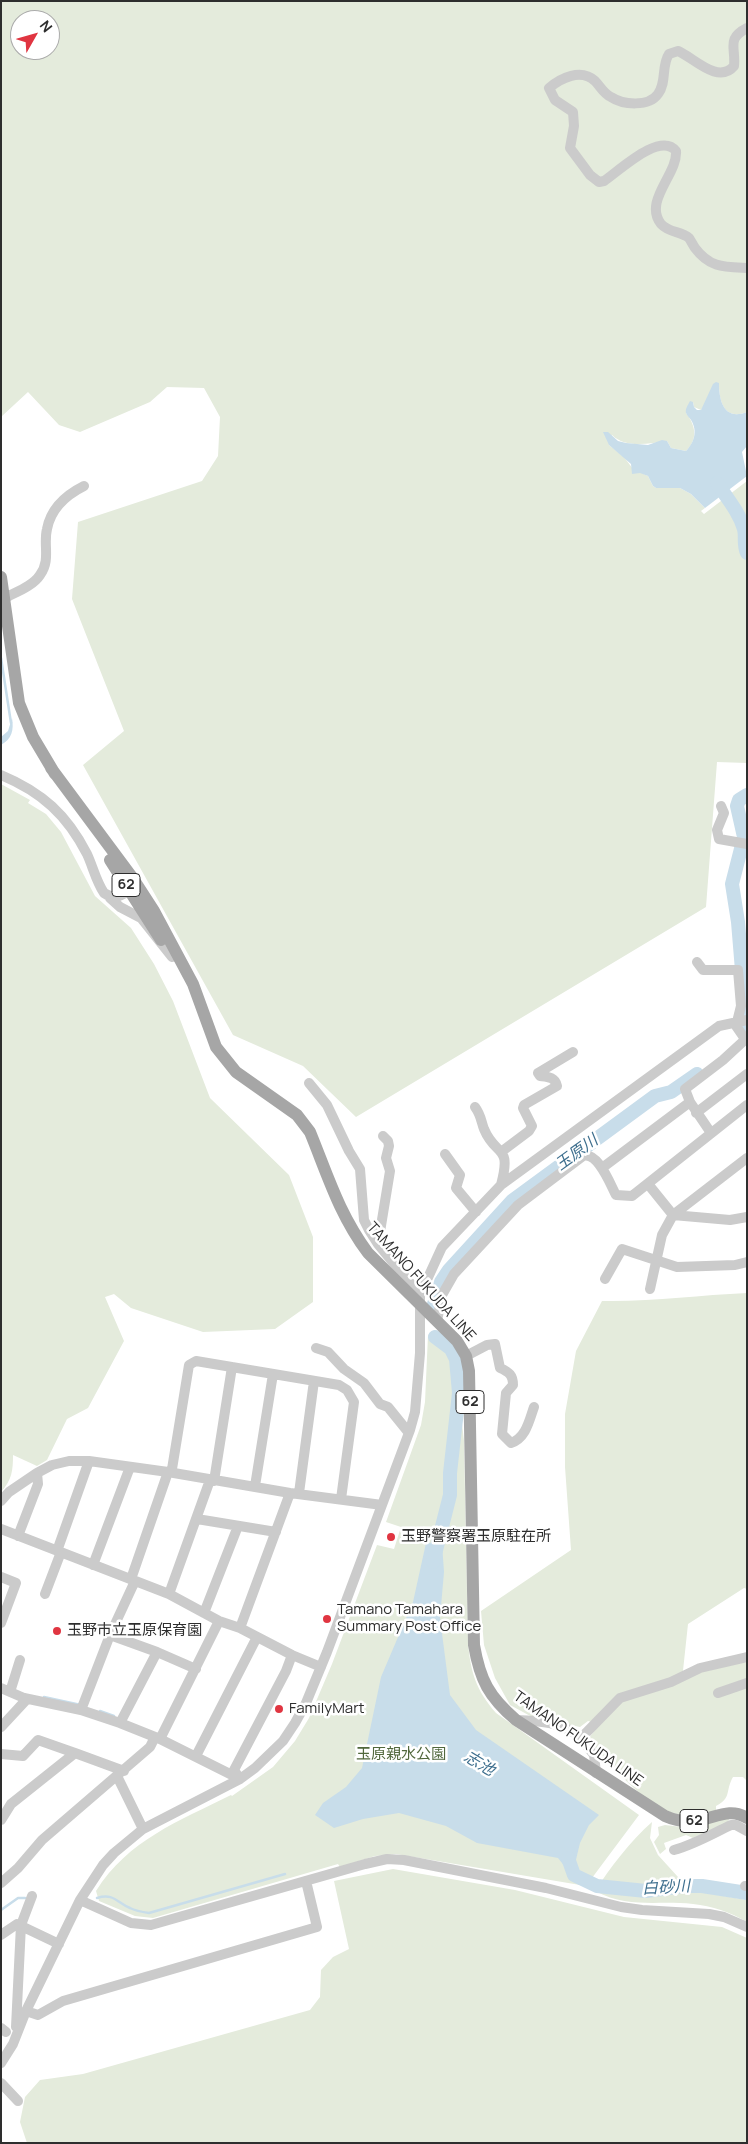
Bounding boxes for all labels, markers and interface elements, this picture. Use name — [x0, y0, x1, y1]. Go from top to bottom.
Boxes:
north arrow — [10, 10, 60, 60]
text: N — [36, 16, 57, 36]
road number: 62 — [112, 874, 140, 896]
water label: 玉原川 — [552, 1131, 602, 1175]
street label: TAMANO FUKUDA LINE — [363, 1219, 479, 1345]
road number: 62 — [456, 1390, 484, 1414]
place label: 玉野警察署玉原駐在所 — [401, 1528, 551, 1546]
marker: 玉野警察署玉原駐在所 — [385, 1531, 397, 1543]
place label: Tamano Tamahara Summary Post Office — [337, 1601, 481, 1636]
marker: Tamano Tamahara Summary Post Office — [321, 1613, 333, 1625]
place label: 玉野市立玉原保育園 — [67, 1622, 202, 1640]
marker: 玉野市立玉原保育園 — [51, 1625, 63, 1637]
street label: TAMANO FUKUDA LINE — [510, 1687, 646, 1791]
place label: FamilyMart — [289, 1700, 365, 1718]
marker: FamilyMart — [273, 1703, 285, 1715]
park label: 玉原親水公園 — [356, 1746, 446, 1764]
water label: 志池 — [460, 1748, 498, 1780]
road number: 62 — [680, 1810, 708, 1832]
water label: 白砂川 — [642, 1877, 690, 1899]

